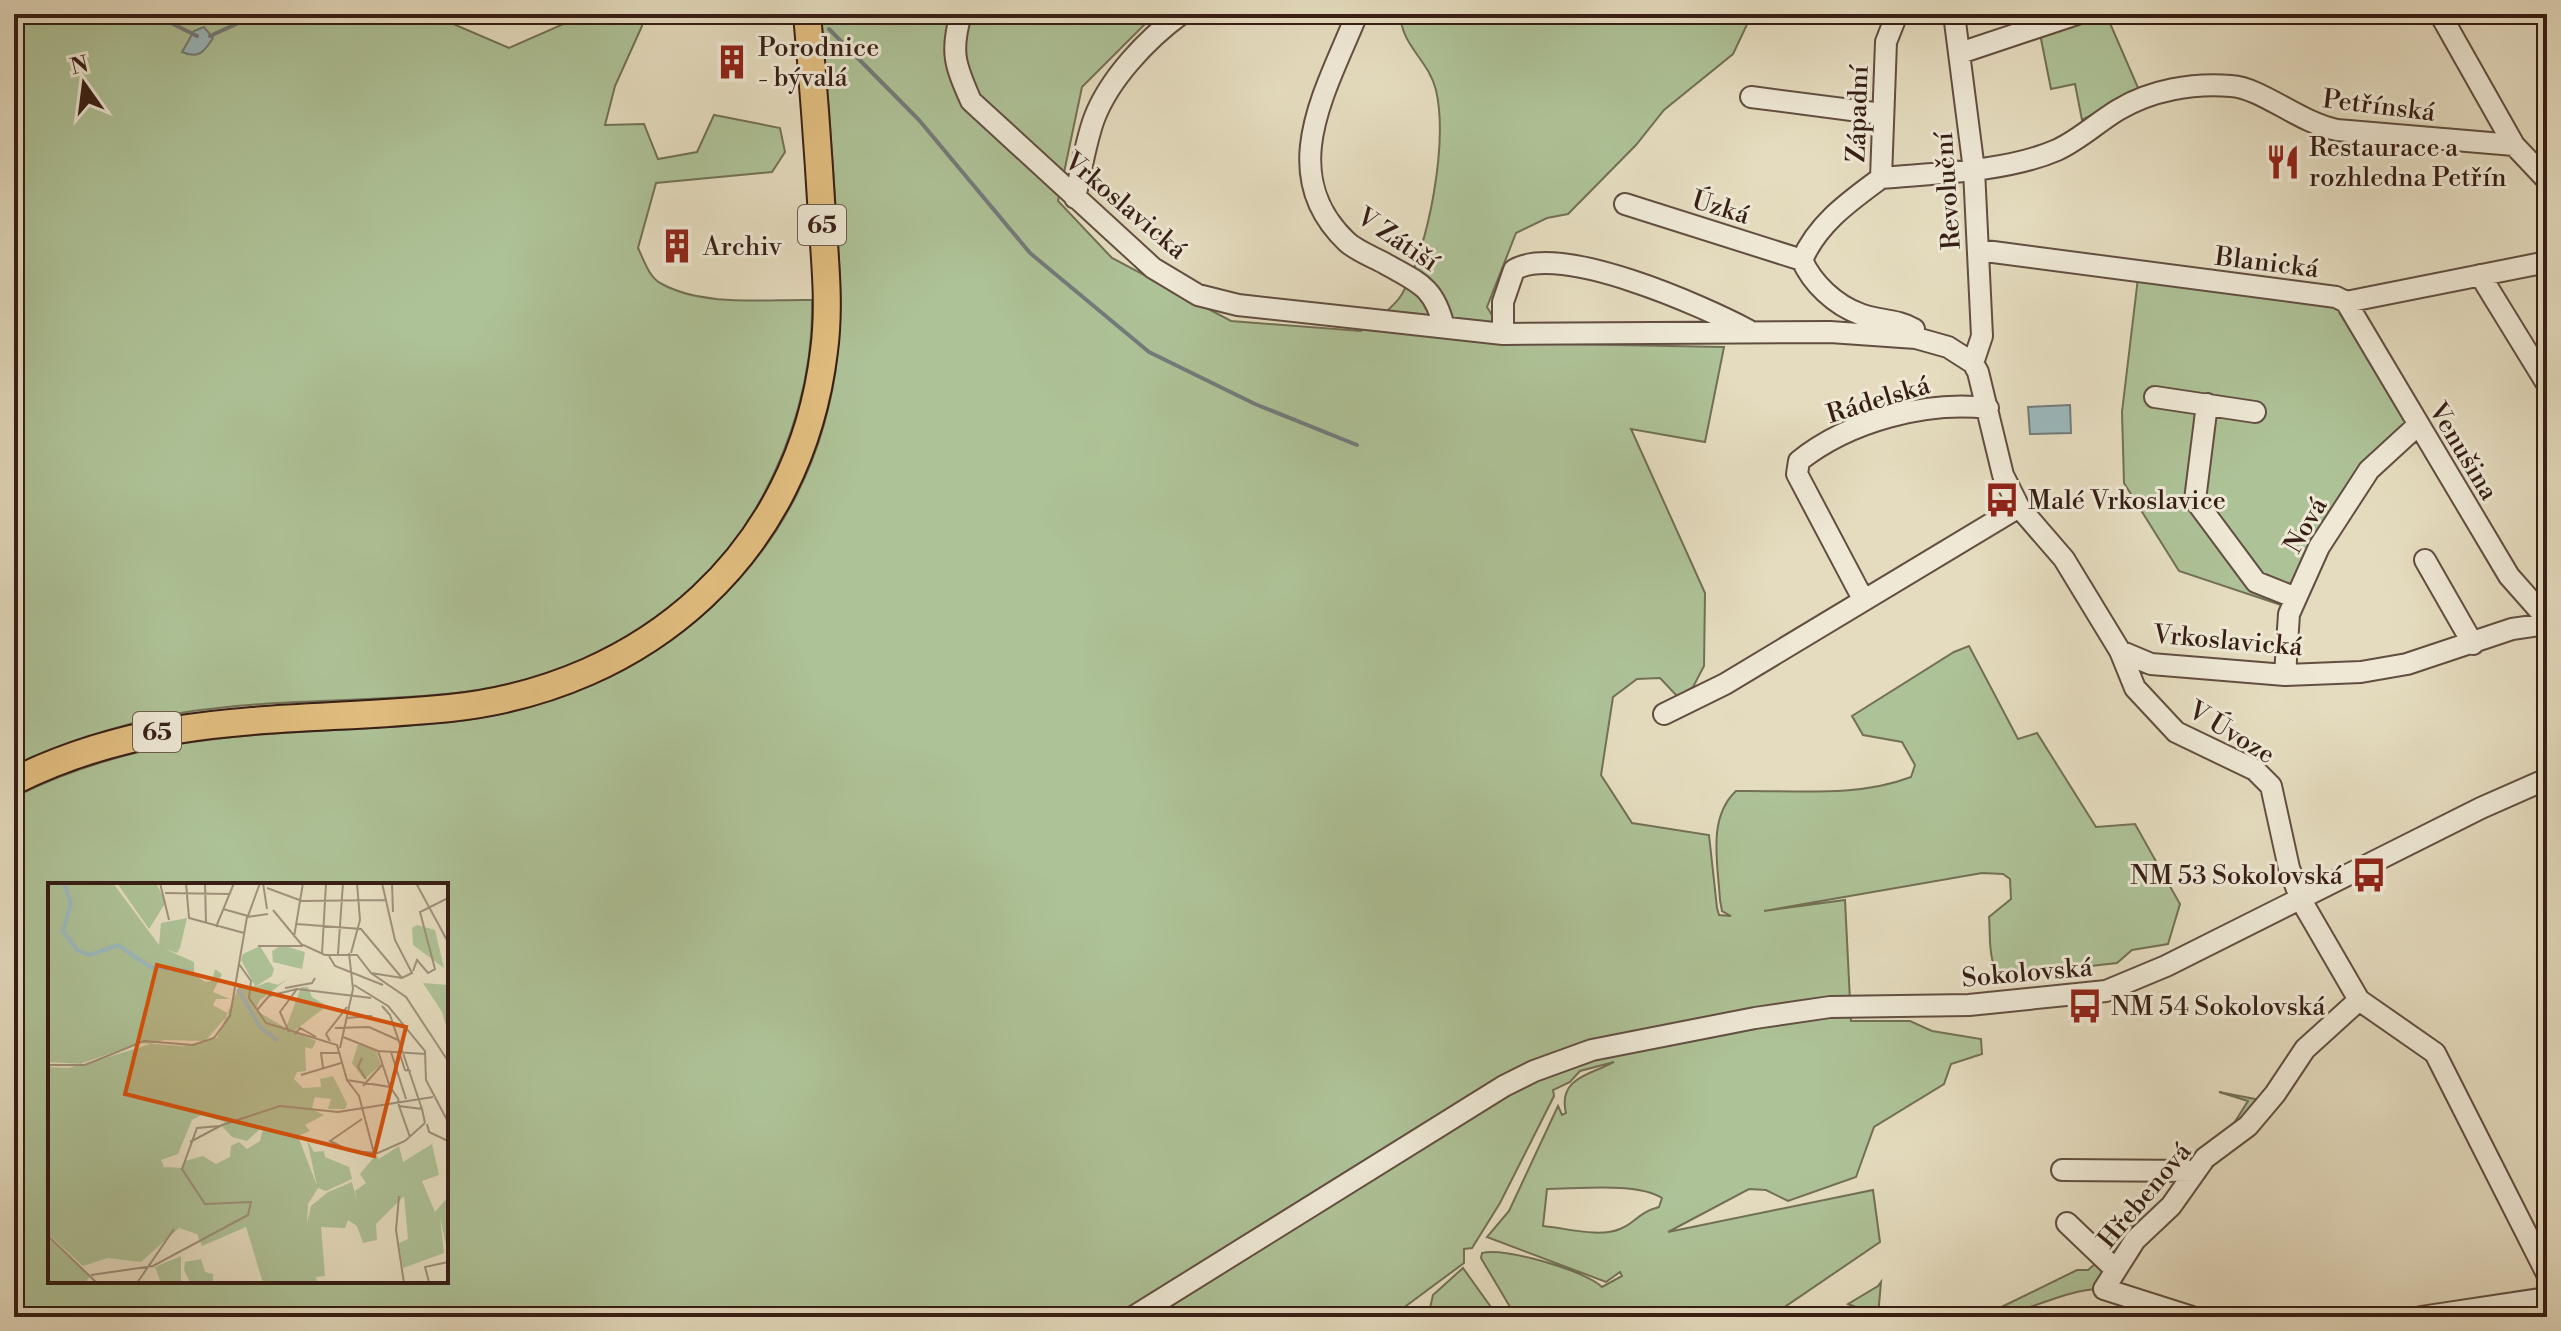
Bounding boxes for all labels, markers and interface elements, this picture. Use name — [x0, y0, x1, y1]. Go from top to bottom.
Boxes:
place label: Porodnice - bývalá — [758, 32, 879, 94]
building icon: Porodnice - bývalá — [713, 43, 751, 81]
north arrow — [44, 44, 124, 124]
text: N — [68, 51, 92, 81]
street label: Západní — [1840, 64, 1876, 163]
street label: Petřínská — [2321, 83, 2438, 129]
street label: Revoluční — [1928, 130, 1968, 251]
place label: Restaurace a rozhledna Petřín — [2309, 132, 2506, 194]
restaurant icon: Restaurace a rozhledna Petřín — [2264, 143, 2302, 181]
street label: Vrkoslavická — [1057, 145, 1194, 267]
street label: Úzká — [1688, 182, 1755, 232]
street label: V Zátiší — [1350, 200, 1446, 280]
road number: 65 — [798, 205, 846, 245]
building icon: Archiv — [658, 227, 696, 265]
place label: Archiv — [702, 231, 783, 263]
street label: Blanická — [2212, 241, 2321, 285]
street label: Rádelská — [1823, 369, 1935, 431]
street label: Venušina — [2421, 396, 2505, 507]
bus stop icon: Malé Vrkoslavice — [1983, 481, 2021, 519]
place label: Malé Vrkoslavice — [2028, 485, 2226, 517]
street label: Nová — [2277, 491, 2335, 559]
street label: Vrkoslavická — [2151, 618, 2305, 664]
street label: V Úvoze — [2181, 692, 2282, 771]
road number: 65 — [133, 712, 181, 752]
bus stop icon: NM 53 Sokolovská — [2350, 856, 2388, 894]
place label: NM 53 Sokolovská — [2130, 860, 2344, 892]
inset map — [48, 883, 448, 1283]
street label: Sokolovská — [1960, 951, 2095, 995]
bus stop icon: NM 54 Sokolovská — [2066, 987, 2104, 1025]
place label: NM 54 Sokolovská — [2111, 991, 2326, 1023]
street label: Hřebenová — [2091, 1135, 2199, 1255]

